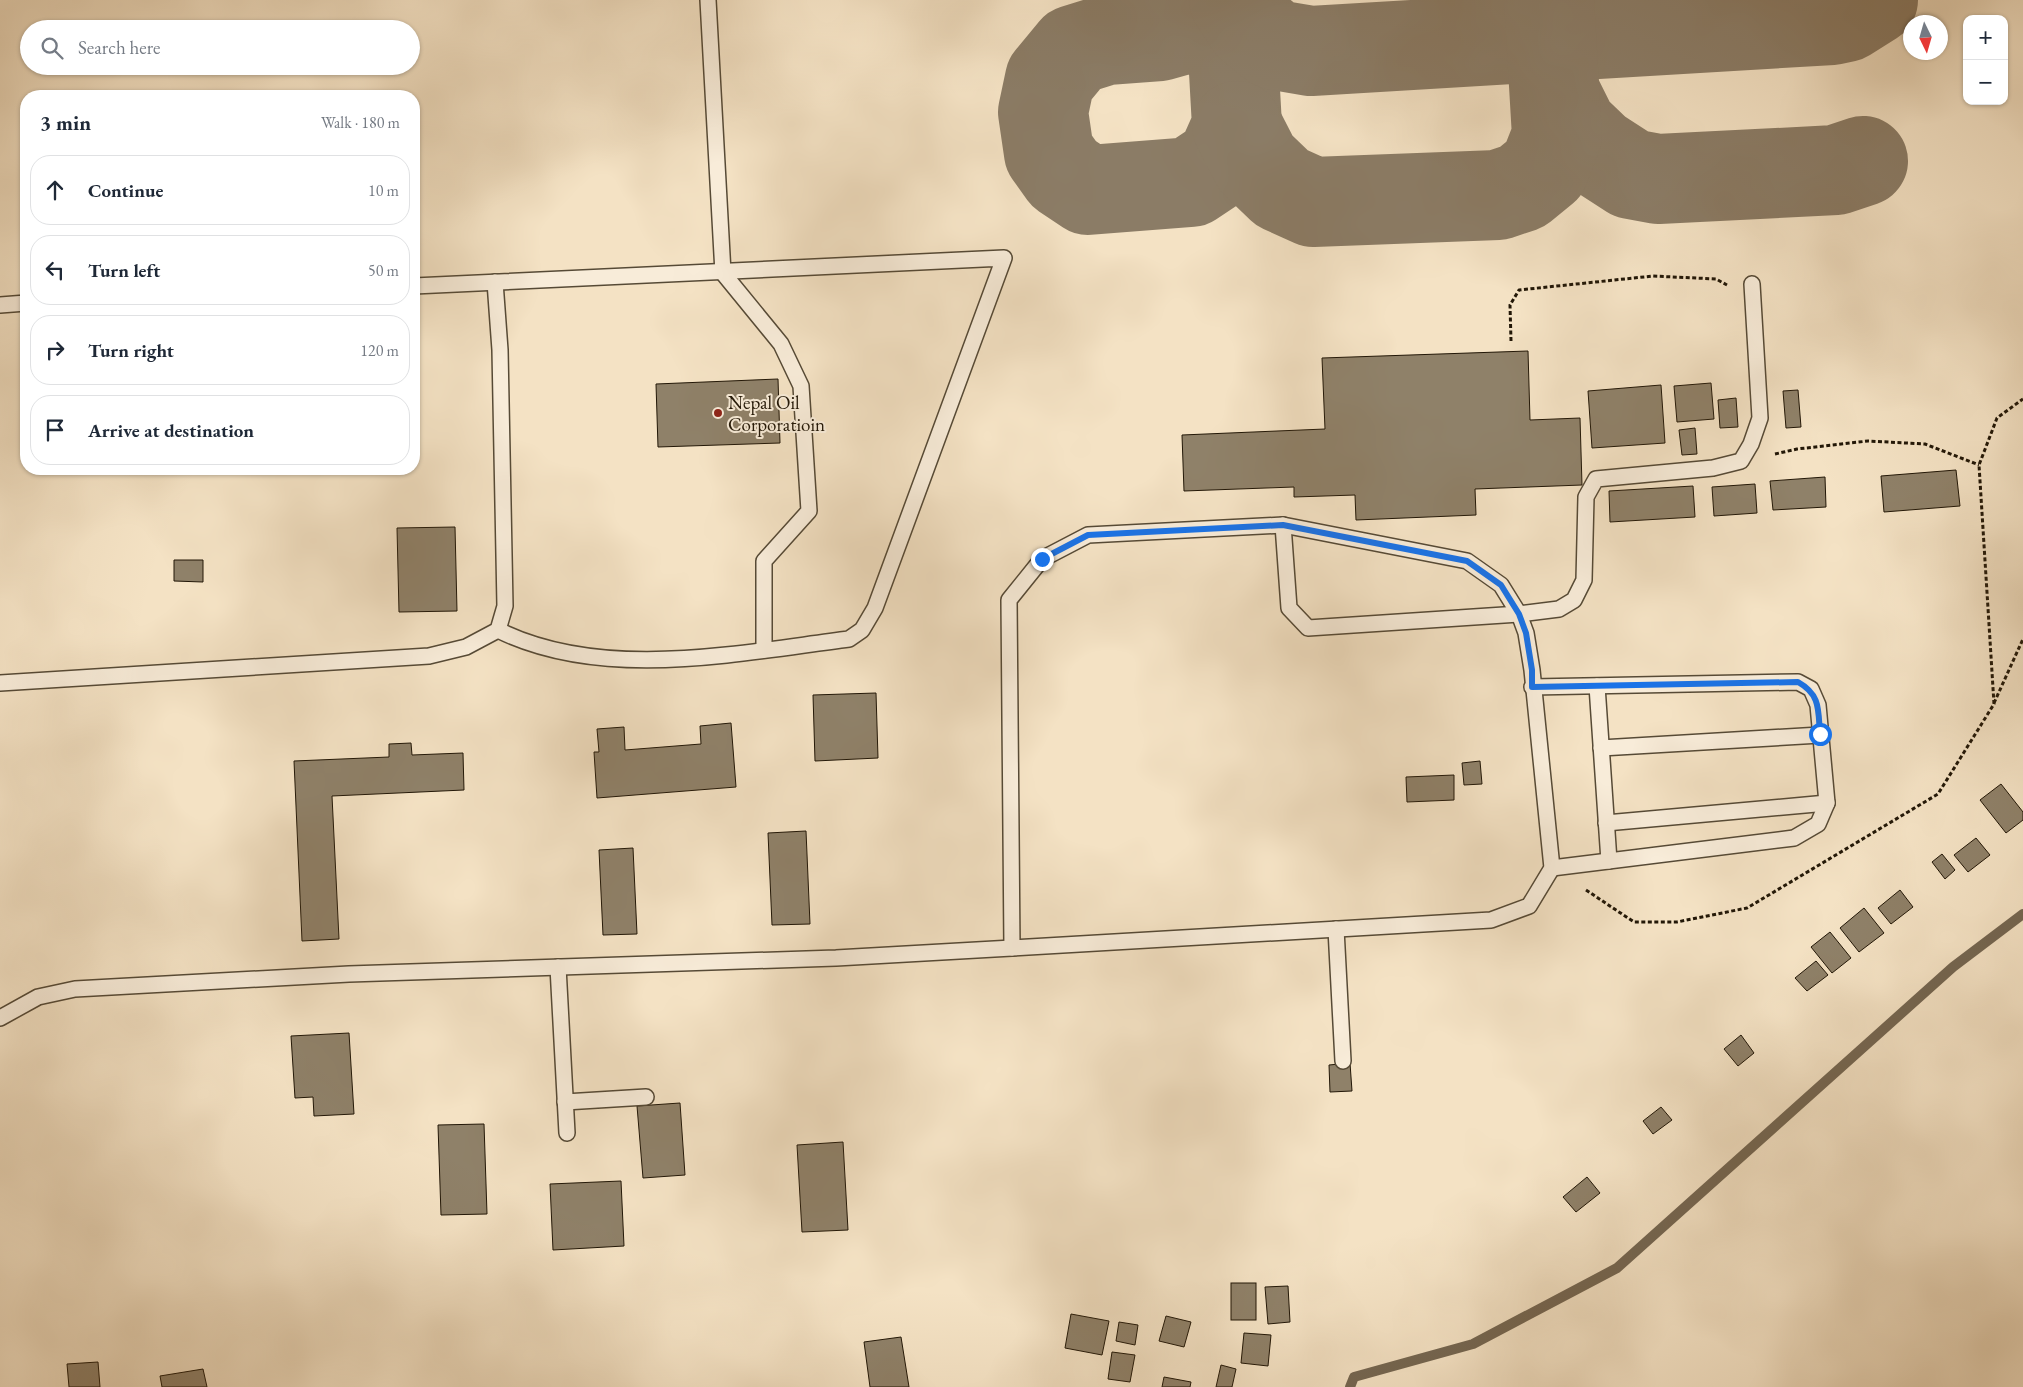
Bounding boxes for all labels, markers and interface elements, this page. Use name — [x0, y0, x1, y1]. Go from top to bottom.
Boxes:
north arrow — [1903, 15, 1948, 60]
map controls — [1963, 15, 2008, 105]
button: + — [1963, 15, 2008, 60]
search box — [20, 20, 420, 75]
icon: search — [38, 34, 66, 62]
text: Search here — [78, 35, 160, 60]
button: − — [1963, 60, 2008, 105]
text: 3 min — [40, 109, 91, 136]
text: Walk · 180 m — [321, 112, 400, 133]
icon: ahead — [41, 176, 69, 204]
text: Continue — [88, 178, 163, 203]
text: 10 m — [368, 180, 399, 201]
icon: left — [41, 256, 69, 284]
text: Turn left — [88, 258, 160, 283]
text: 50 m — [368, 260, 399, 281]
icon: right — [41, 336, 69, 364]
text: Turn right — [88, 338, 174, 363]
text: 120 m — [360, 340, 399, 361]
place label: Nepal Oil Corporatioin — [728, 390, 825, 437]
marker: Nepal Oil Corporatioin — [712, 407, 724, 419]
icon: arrive — [41, 416, 69, 444]
text: Arrive at destination — [88, 418, 254, 443]
route end — [1031, 548, 1054, 571]
route start — [1809, 723, 1832, 746]

